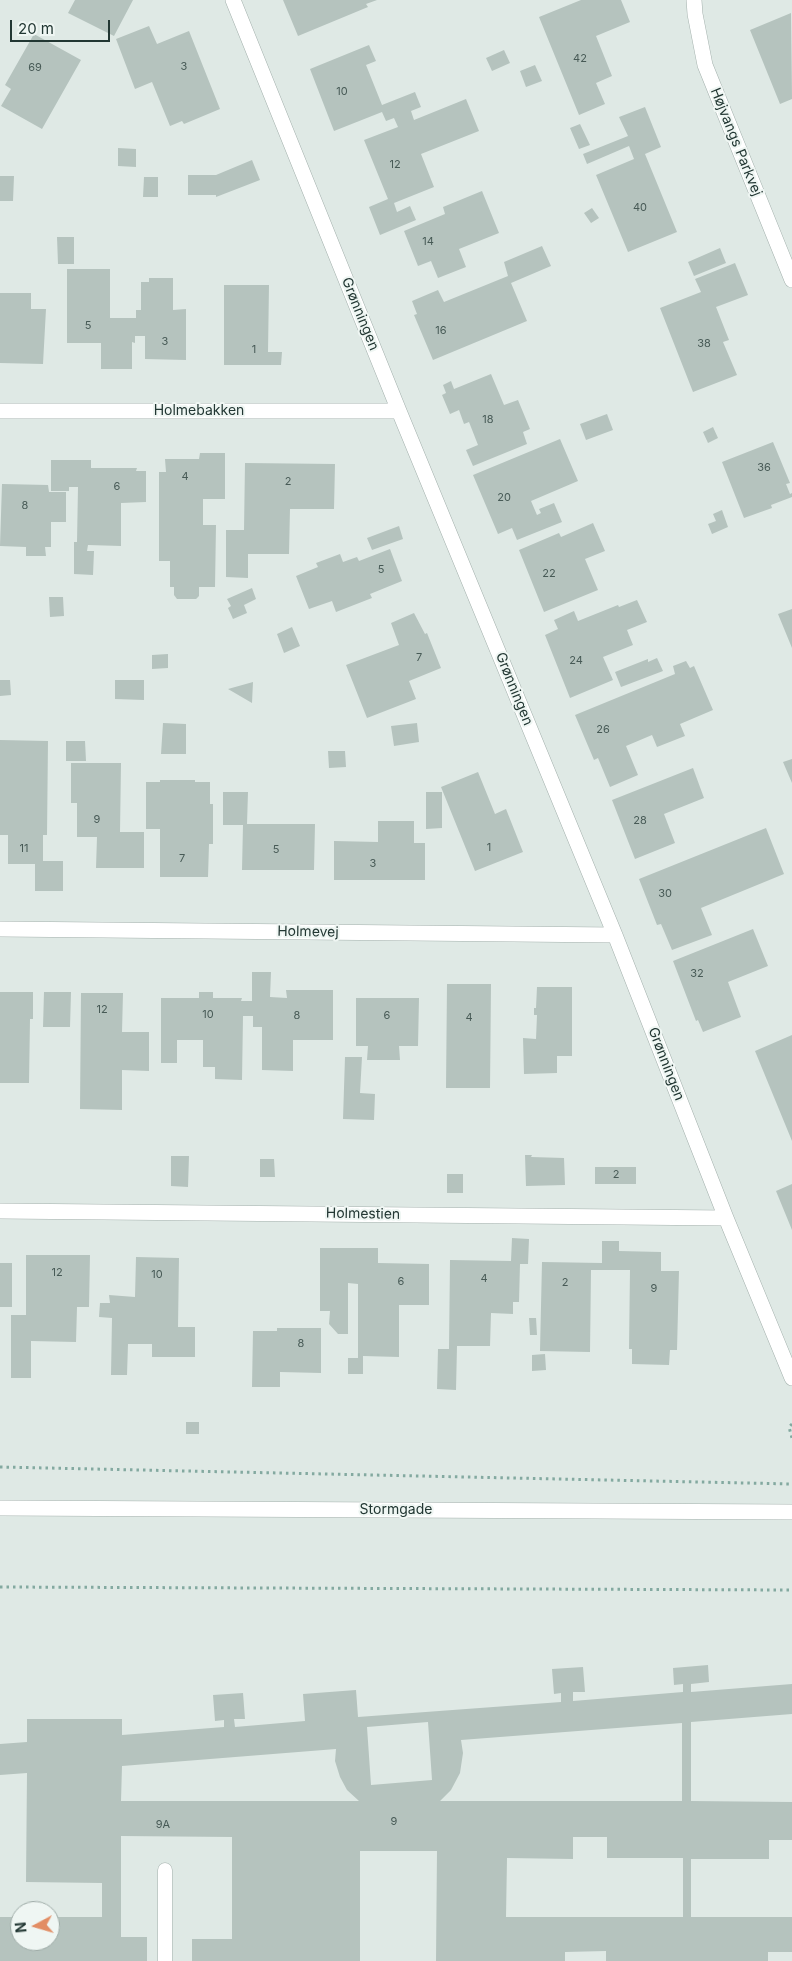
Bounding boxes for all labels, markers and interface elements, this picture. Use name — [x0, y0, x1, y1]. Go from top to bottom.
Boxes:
scale bar — [12, 10, 112, 42]
text: 20 m — [18, 19, 54, 38]
house number: 42 — [573, 52, 587, 66]
house number: 3 — [181, 60, 187, 74]
house number: 69 — [28, 61, 42, 75]
house number: 10 — [336, 85, 348, 99]
street label: Højvangs Parkvej — [707, 85, 765, 199]
house number: 12 — [389, 158, 401, 172]
house number: 40 — [633, 201, 647, 215]
house number: 14 — [422, 235, 434, 249]
street label: Grønningen — [338, 275, 382, 353]
house number: 5 — [85, 319, 91, 333]
house number: 16 — [435, 324, 447, 338]
house number: 3 — [162, 335, 168, 349]
house number: 38 — [697, 337, 711, 351]
house number: 1 — [252, 343, 256, 357]
street label: Holmebakken — [154, 403, 244, 419]
house number: 18 — [482, 413, 494, 427]
house number: 36 — [757, 461, 771, 475]
house number: 4 — [181, 470, 189, 484]
house number: 2 — [285, 475, 291, 489]
house number: 6 — [114, 480, 120, 494]
house number: 20 — [497, 491, 511, 505]
house number: 8 — [22, 499, 28, 513]
house number: 5 — [378, 563, 384, 577]
house number: 22 — [542, 567, 556, 581]
street label: Grønningen — [492, 650, 536, 728]
house number: 7 — [416, 651, 422, 665]
house number: 24 — [569, 654, 583, 668]
house number: 26 — [596, 723, 610, 737]
house number: 9 — [94, 813, 100, 827]
house number: 28 — [633, 814, 647, 828]
house number: 1 — [487, 841, 491, 855]
house number: 11 — [20, 842, 28, 856]
house number: 5 — [273, 843, 279, 857]
house number: 7 — [179, 852, 185, 866]
house number: 3 — [370, 857, 376, 871]
house number: 30 — [658, 887, 672, 901]
street label: Holmevej — [277, 923, 339, 941]
house number: 32 — [690, 967, 704, 981]
house number: 12 — [96, 1003, 108, 1017]
house number: 10 — [202, 1008, 214, 1022]
house number: 8 — [294, 1009, 300, 1023]
house number: 6 — [384, 1009, 390, 1023]
house number: 4 — [465, 1011, 473, 1025]
street label: Grønningen — [644, 1025, 688, 1103]
house number: 2 — [613, 1168, 619, 1182]
street label: Holmestien — [326, 1205, 400, 1223]
house number: 12 — [51, 1266, 63, 1280]
house number: 10 — [151, 1268, 163, 1282]
house number: 4 — [480, 1272, 488, 1286]
house number: 6 — [398, 1275, 404, 1289]
house number: 2 — [562, 1276, 568, 1290]
house number: 9 — [651, 1282, 657, 1296]
house number: 8 — [298, 1337, 304, 1351]
street label: Stormgade — [360, 1502, 432, 1518]
house number: 9 — [391, 1815, 397, 1829]
house number: 9A — [156, 1818, 170, 1832]
north arrow — [10, 1901, 60, 1951]
text: N — [12, 1921, 30, 1934]

